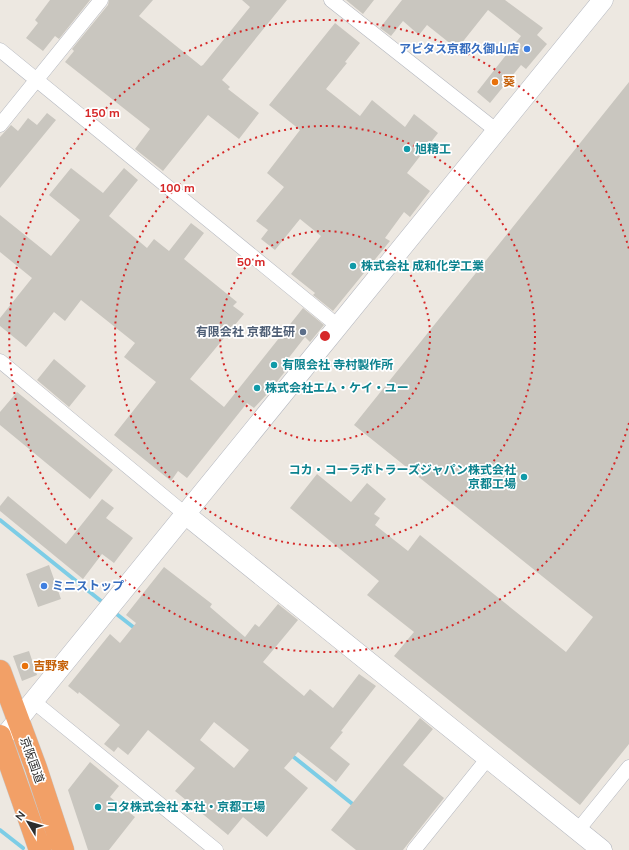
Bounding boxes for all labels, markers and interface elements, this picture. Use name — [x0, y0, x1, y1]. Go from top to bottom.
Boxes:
place label: アビタス京都久御山店 — [399, 41, 519, 56]
marker: アビタス京都久御山店 — [522, 44, 532, 54]
place label: 葵 — [503, 74, 515, 89]
marker: 葵 — [490, 77, 500, 87]
text: 150 m — [84, 105, 120, 120]
place label: 旭精工 — [415, 141, 451, 156]
marker: 旭精工 — [402, 144, 412, 154]
text: 100 m — [159, 180, 195, 195]
text: 50 m — [237, 254, 265, 269]
place label: 株式会社 成和化学工業 — [361, 258, 484, 273]
marker: 株式会社 成和化学工業 — [348, 261, 358, 271]
place label: 有限会社 京都生研 — [196, 324, 295, 339]
marker: 有限会社 京都生研 — [298, 327, 308, 337]
centre of rings — [318, 329, 332, 343]
place label: 有限会社 寺村製作所 — [282, 357, 393, 372]
marker: 有限会社 寺村製作所 — [269, 360, 279, 370]
place label: 株式会社エム・ケイ・ユー — [265, 380, 409, 395]
marker: 株式会社エム・ケイ・ユー — [252, 383, 262, 393]
place label: コカ・コーラボトラーズジャパン株式会社 京都工場 — [289, 462, 516, 491]
marker: コカ・コーラボトラーズジャパン株式会社 京都工場 — [519, 472, 529, 482]
place label: ミニストップ — [52, 578, 124, 593]
marker: ミニストップ — [39, 581, 49, 591]
place label: 吉野家 — [33, 658, 69, 673]
marker: 吉野家 — [20, 661, 30, 671]
street label: 京阪国道 — [17, 735, 48, 785]
place label: コタ株式会社 本社・京都工場 — [106, 799, 265, 814]
north arrow — [8, 802, 48, 842]
marker: コタ株式会社 本社・京都工場 — [93, 802, 103, 812]
text: N — [12, 808, 28, 823]

